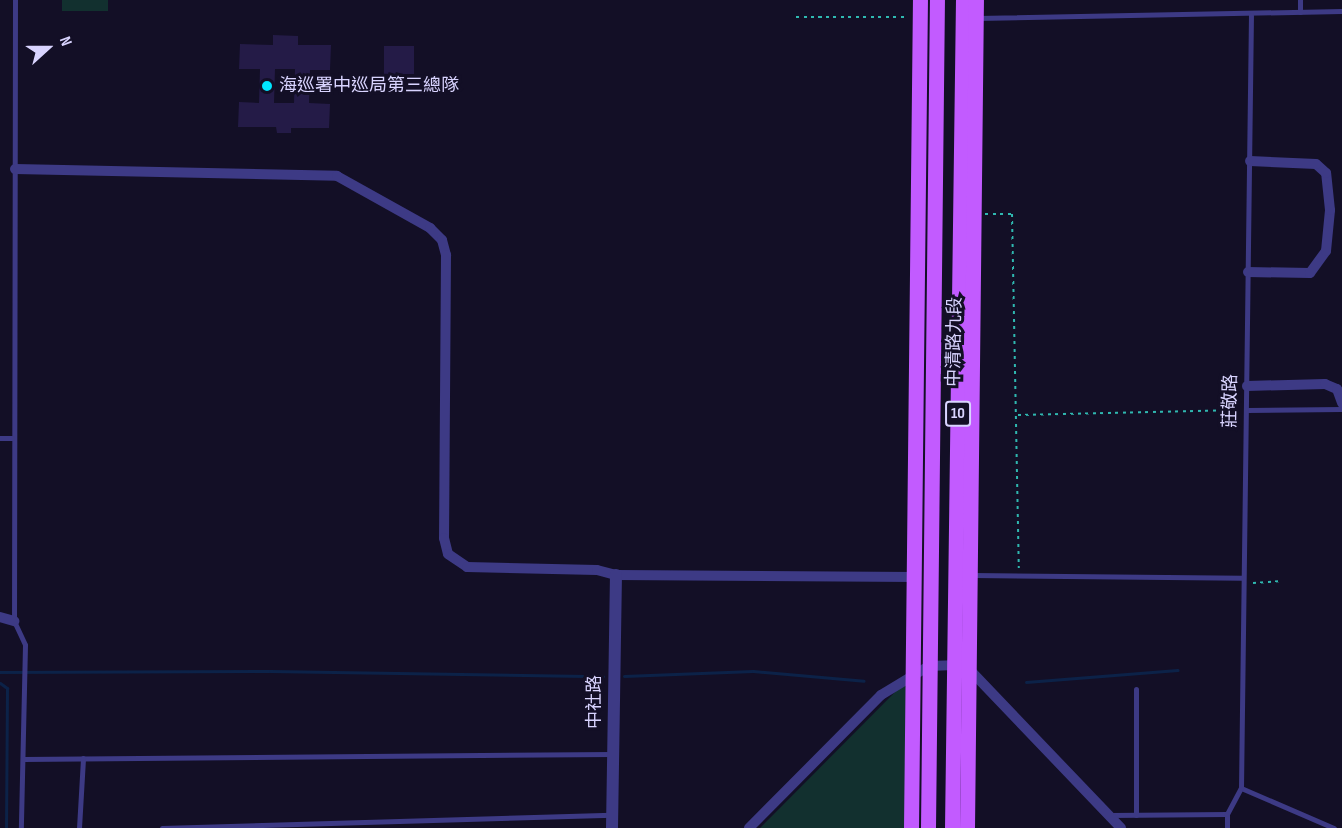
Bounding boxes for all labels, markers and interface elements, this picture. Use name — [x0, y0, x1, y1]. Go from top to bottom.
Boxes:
north arrow — [18, 18, 78, 78]
text: N — [55, 34, 76, 49]
place label: 海巡署中巡局第三總隊 — [279, 75, 459, 97]
marker: 海巡署中巡局第三總隊 — [260, 79, 274, 93]
street label: 中清路九段 — [943, 297, 967, 387]
street label: 莊敬路 — [1220, 374, 1242, 428]
road number: 10 — [944, 401, 972, 427]
street label: 中社路 — [584, 675, 606, 729]

